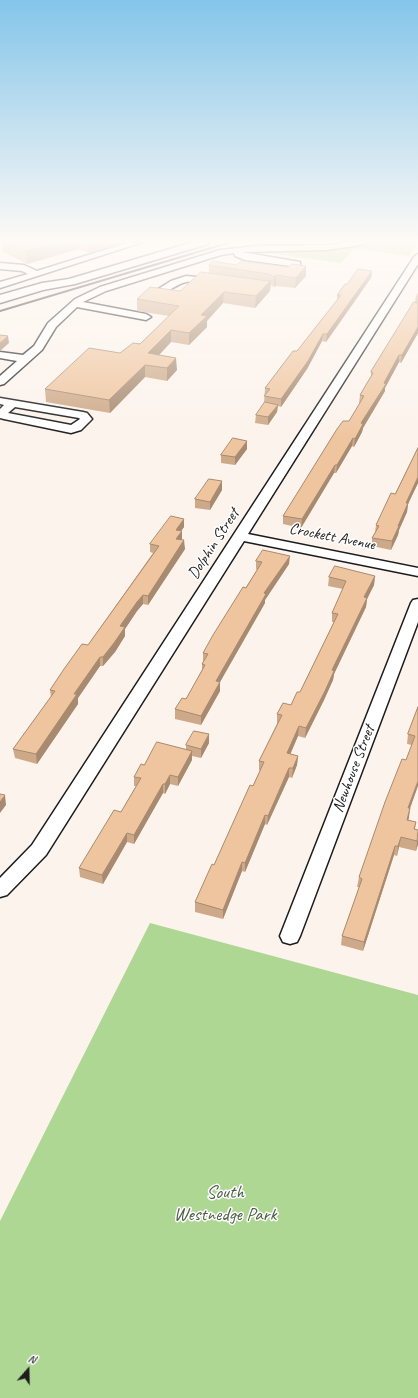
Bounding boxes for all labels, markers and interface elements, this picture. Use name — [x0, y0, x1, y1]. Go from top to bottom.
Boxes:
street label: Dolphin Street — [184, 505, 244, 583]
street label: Crockett Avenue — [288, 519, 376, 555]
street label: Newhouse Street — [329, 723, 379, 815]
park label: South Westnedge Park — [174, 1182, 276, 1226]
north arrow — [8, 1350, 48, 1390]
text: N — [27, 1351, 38, 1366]

